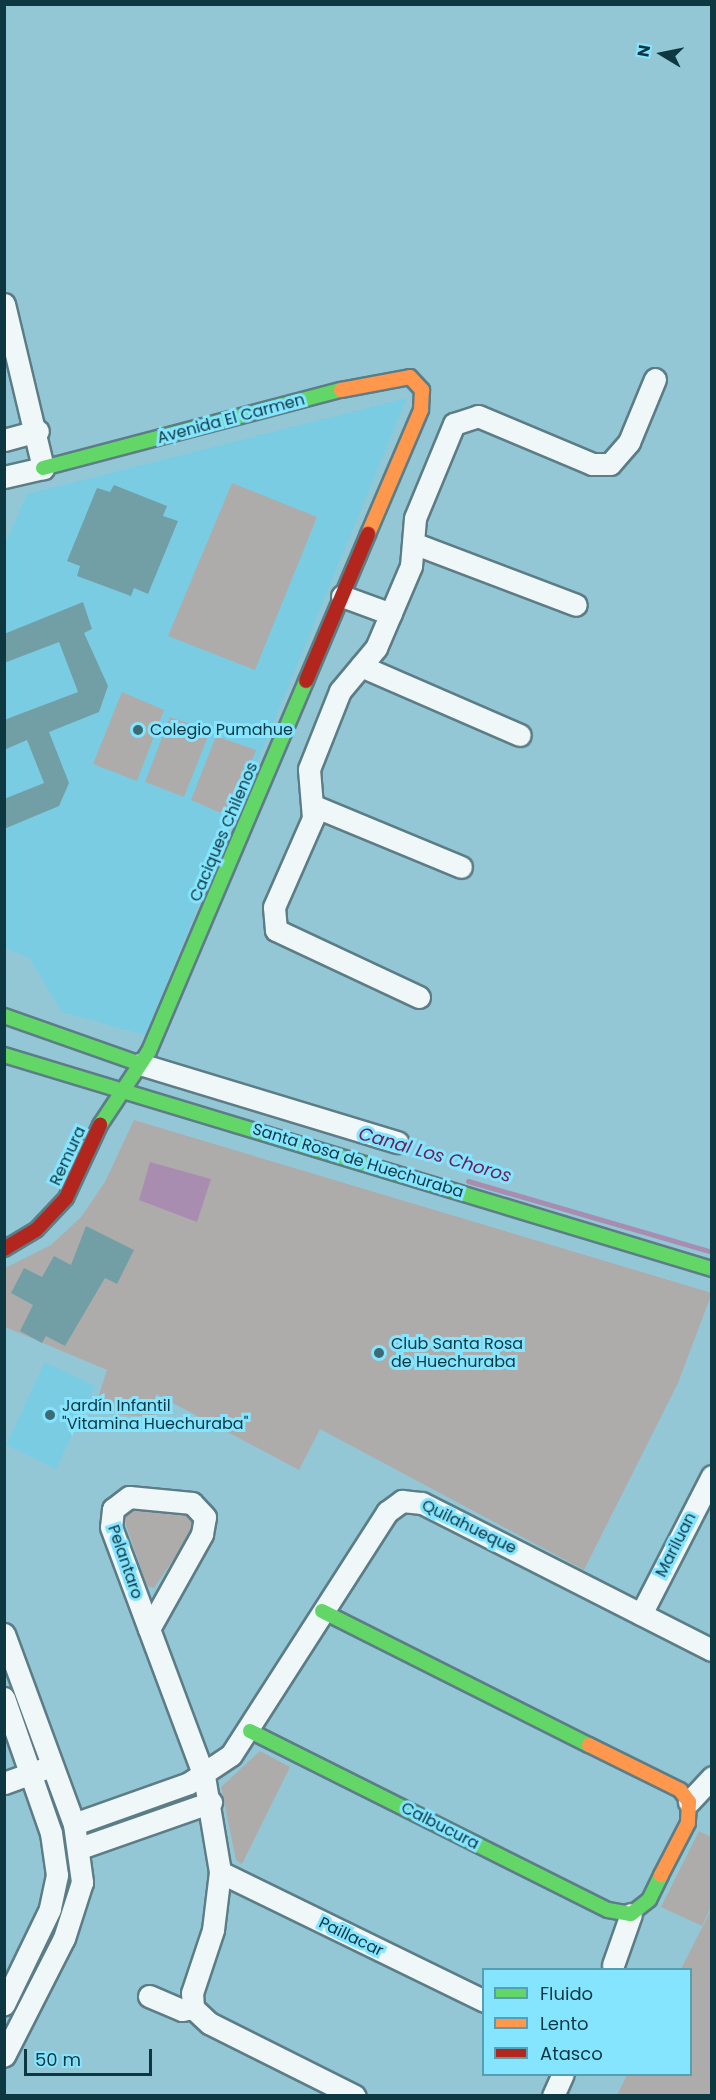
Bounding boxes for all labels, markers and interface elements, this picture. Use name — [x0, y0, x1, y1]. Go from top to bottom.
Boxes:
north arrow — [632, 24, 692, 84]
text: N — [631, 43, 656, 59]
street label: Avenida El Carmen — [155, 390, 307, 448]
place label: Colegio Pumahue — [150, 720, 293, 740]
marker: Colegio Pumahue — [131, 723, 145, 737]
street label: Caciques Chilenos — [186, 759, 262, 905]
street label: Santa Rosa de Huechuraba — [250, 1120, 466, 1202]
street label: Remura — [46, 1123, 90, 1189]
water label: Canal Los Choros — [356, 1123, 514, 1187]
place label: Club Santa Rosa de Huechuraba — [391, 1334, 523, 1372]
marker: Club Santa Rosa de Huechuraba — [372, 1346, 386, 1360]
place label: Jardín Infantil "Vitamina Huechuraba" — [62, 1396, 248, 1434]
marker: Jardín Infantil "Vitamina Huechuraba" — [43, 1408, 57, 1422]
street label: Quilahueque — [419, 1496, 519, 1558]
street label: Mariluan — [652, 1510, 700, 1580]
street label: Pelantaro — [103, 1522, 147, 1602]
street label: Calbucura — [398, 1798, 482, 1854]
street label: Paillacar — [316, 1913, 386, 1961]
legend — [482, 1968, 692, 2076]
text: Fluido — [540, 1981, 593, 2006]
text: Lento — [540, 2011, 589, 2036]
scale bar — [27, 2037, 154, 2075]
text: Atasco — [540, 2041, 603, 2066]
text: 50 m — [35, 2047, 81, 2072]

